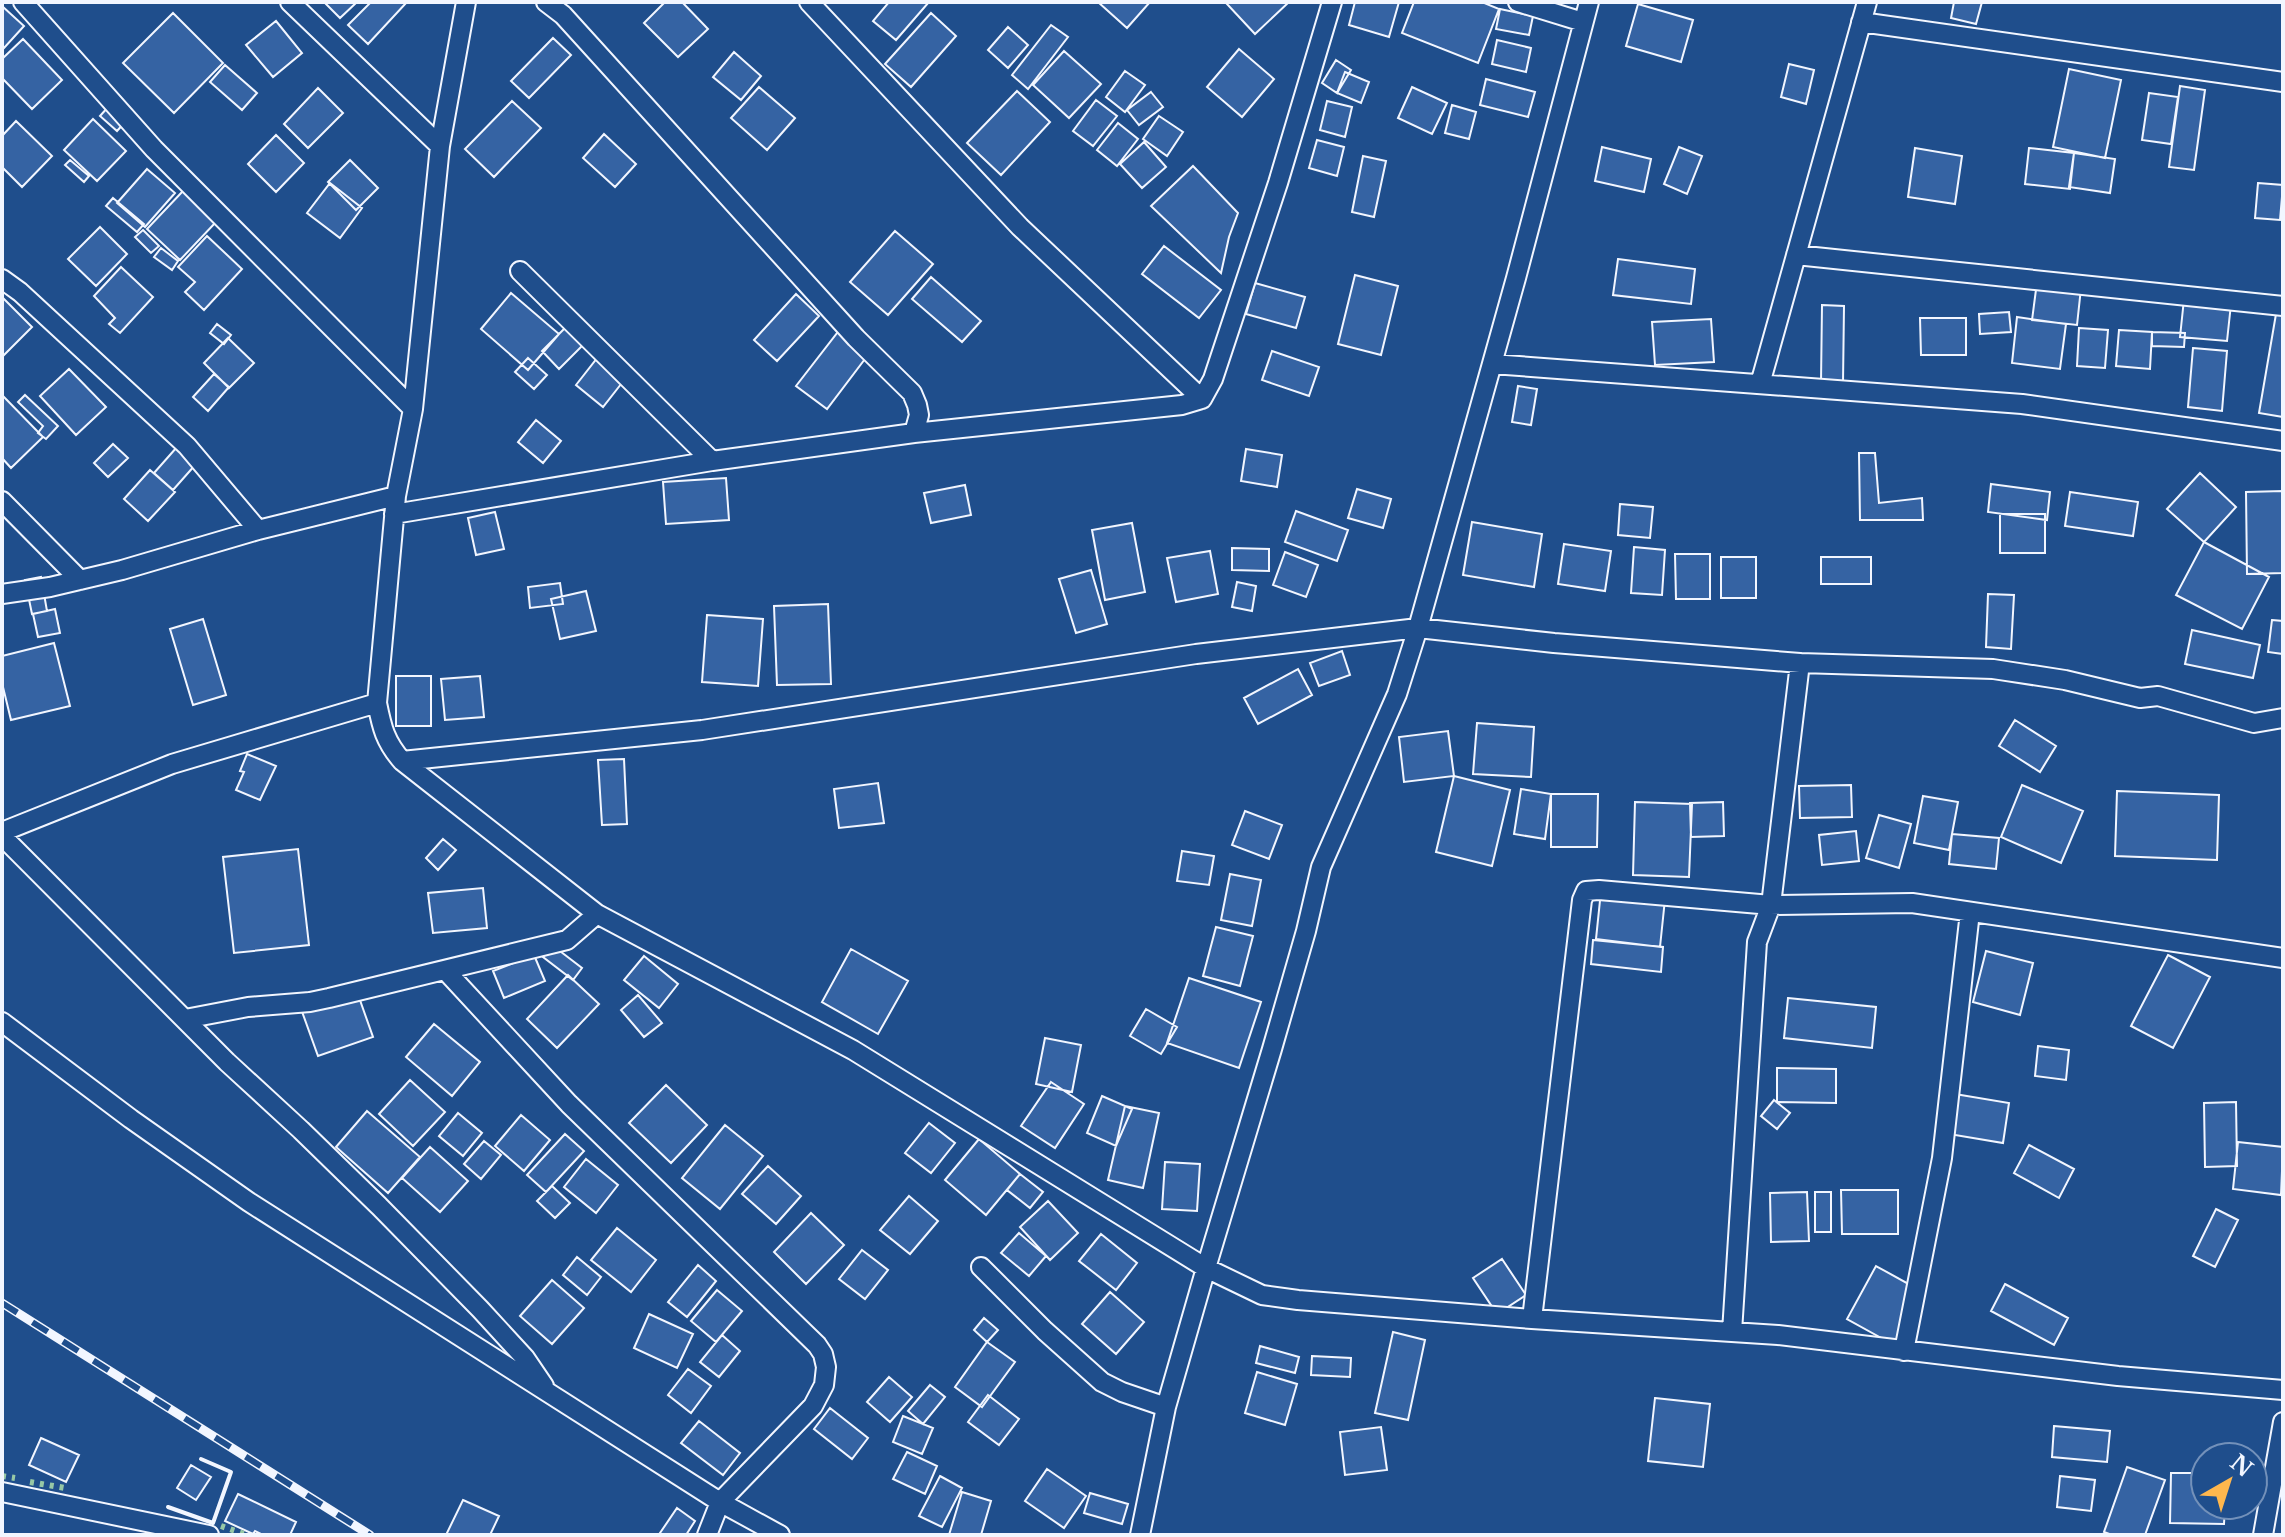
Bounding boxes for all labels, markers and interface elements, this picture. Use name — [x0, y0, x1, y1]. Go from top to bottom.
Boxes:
north arrow — [2189, 1441, 2269, 1521]
text: N — [2225, 1449, 2258, 1483]

